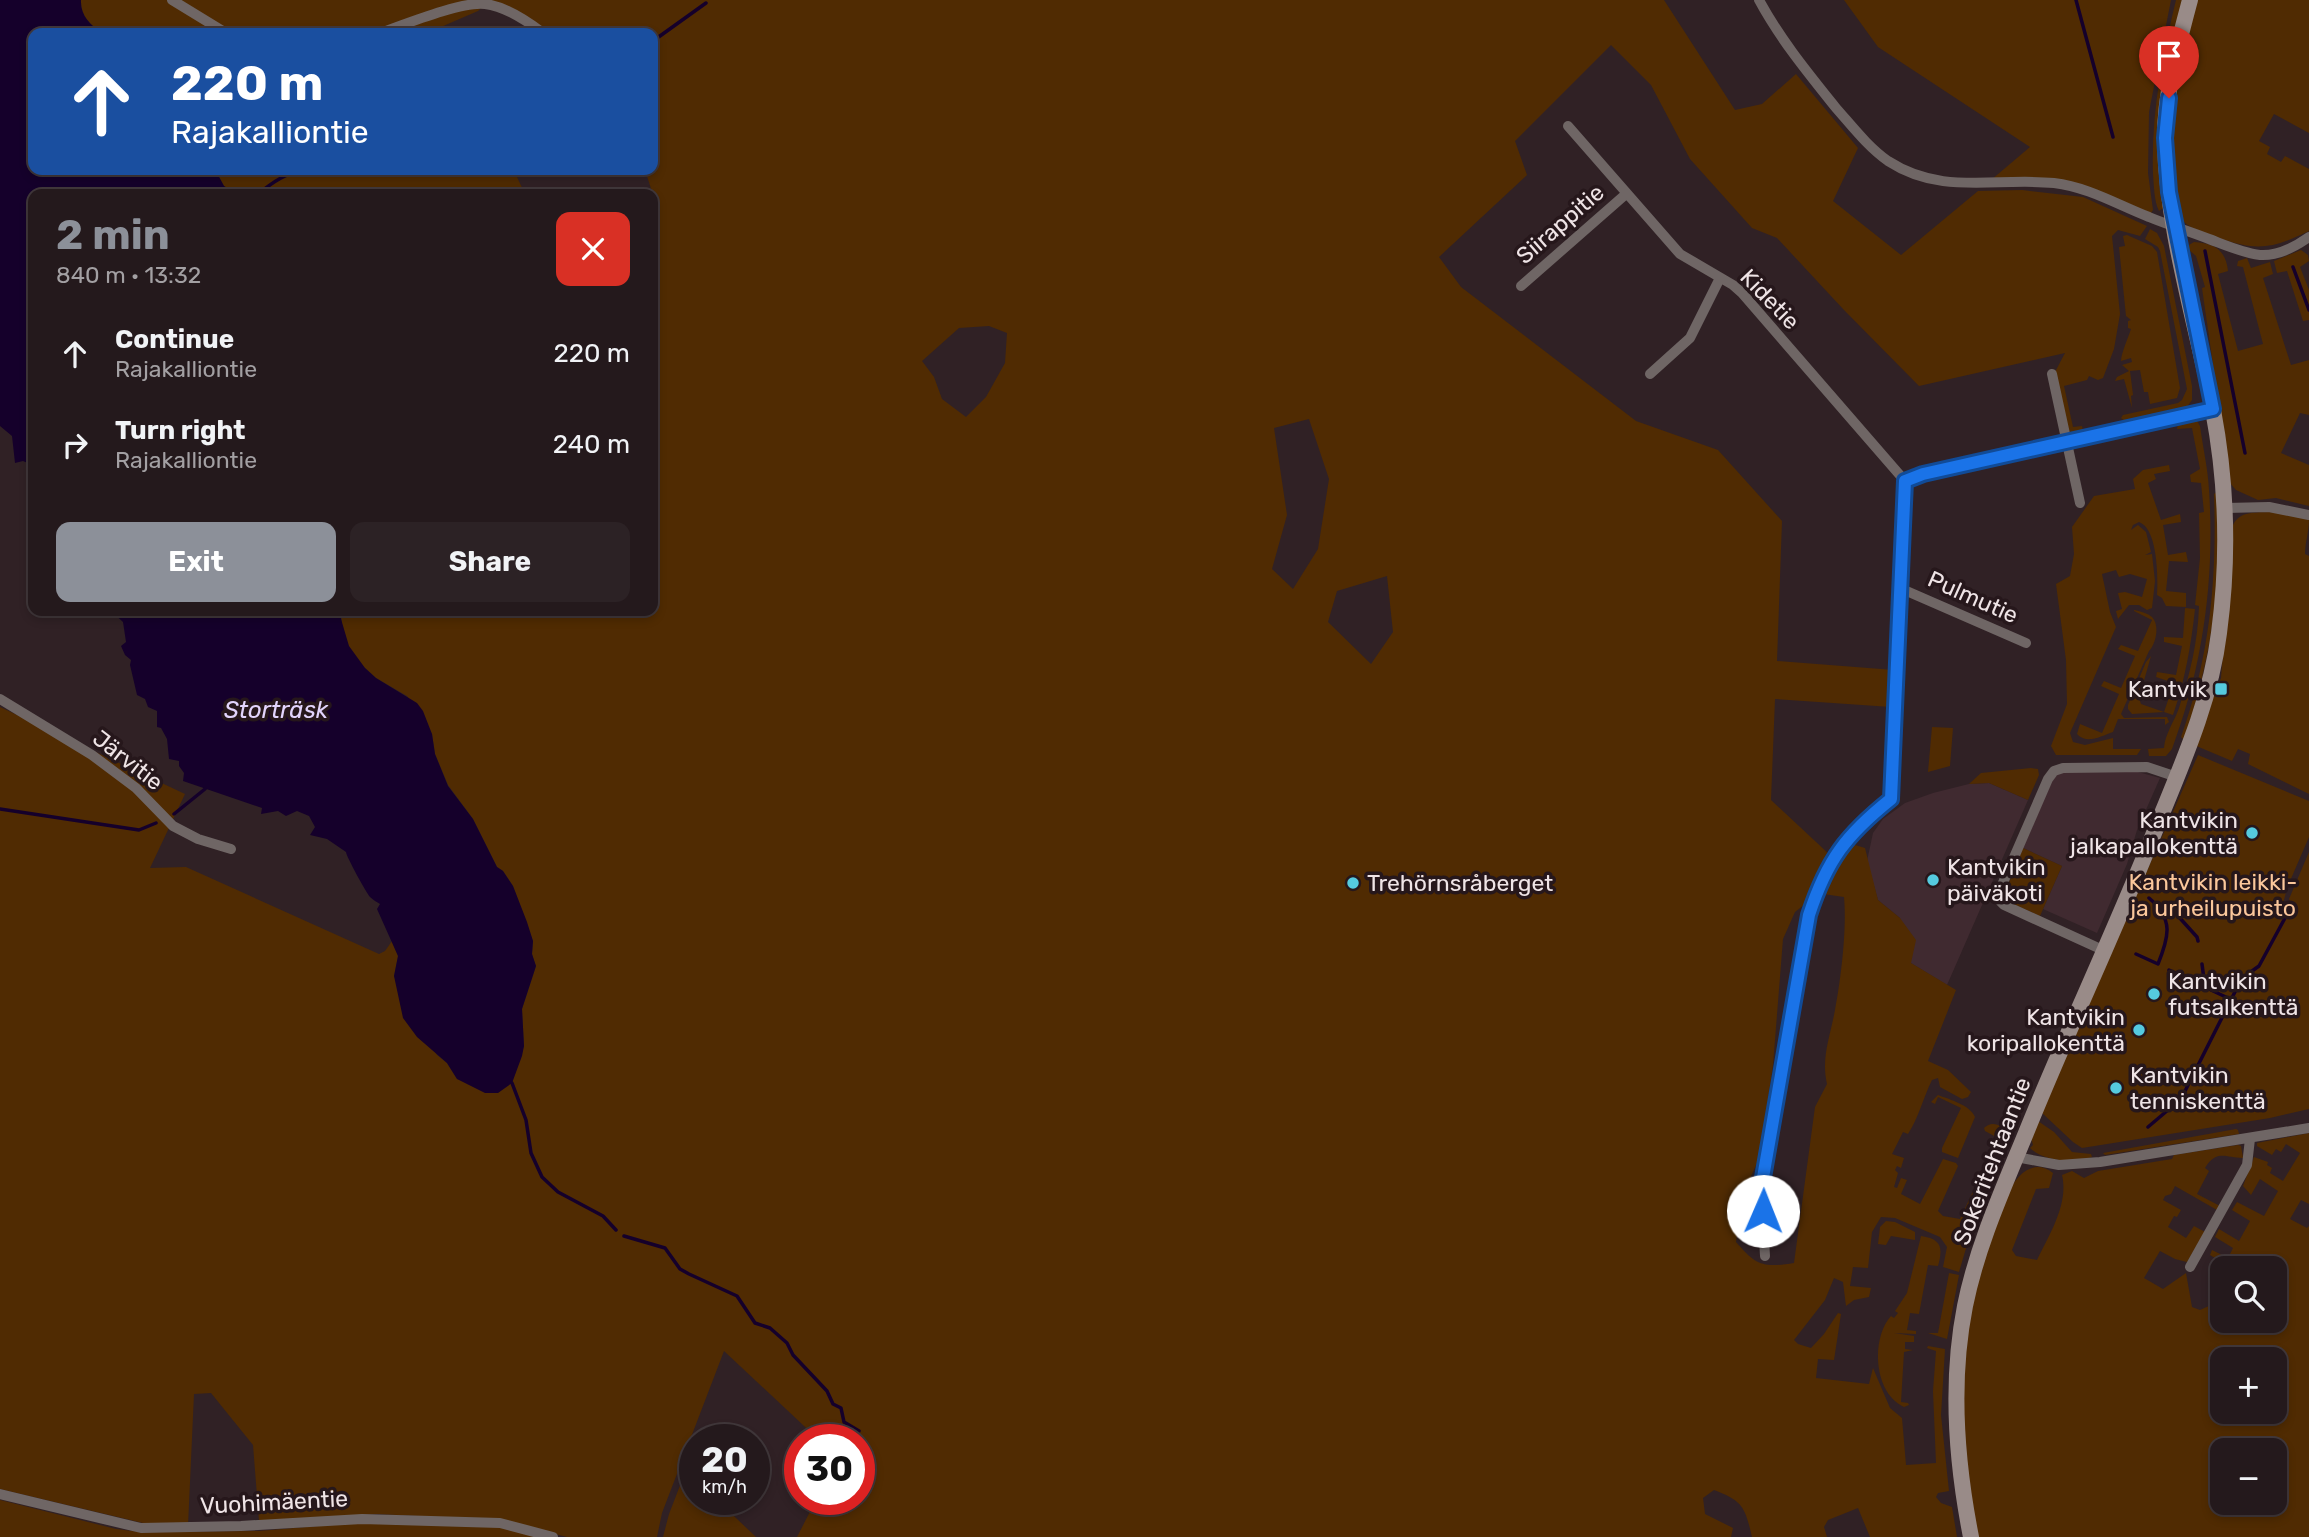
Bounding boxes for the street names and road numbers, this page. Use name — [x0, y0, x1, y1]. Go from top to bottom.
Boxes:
street label: Siirappitie — [1510, 178, 1610, 270]
street label: Kidetie — [1734, 263, 1806, 335]
street label: Pulmutie — [1923, 565, 2023, 629]
street label: Järvitie — [87, 724, 169, 796]
street label: Sokeritehtaantie — [1947, 1073, 2037, 1249]
street label: Vuohimäentie — [199, 1484, 349, 1520]

